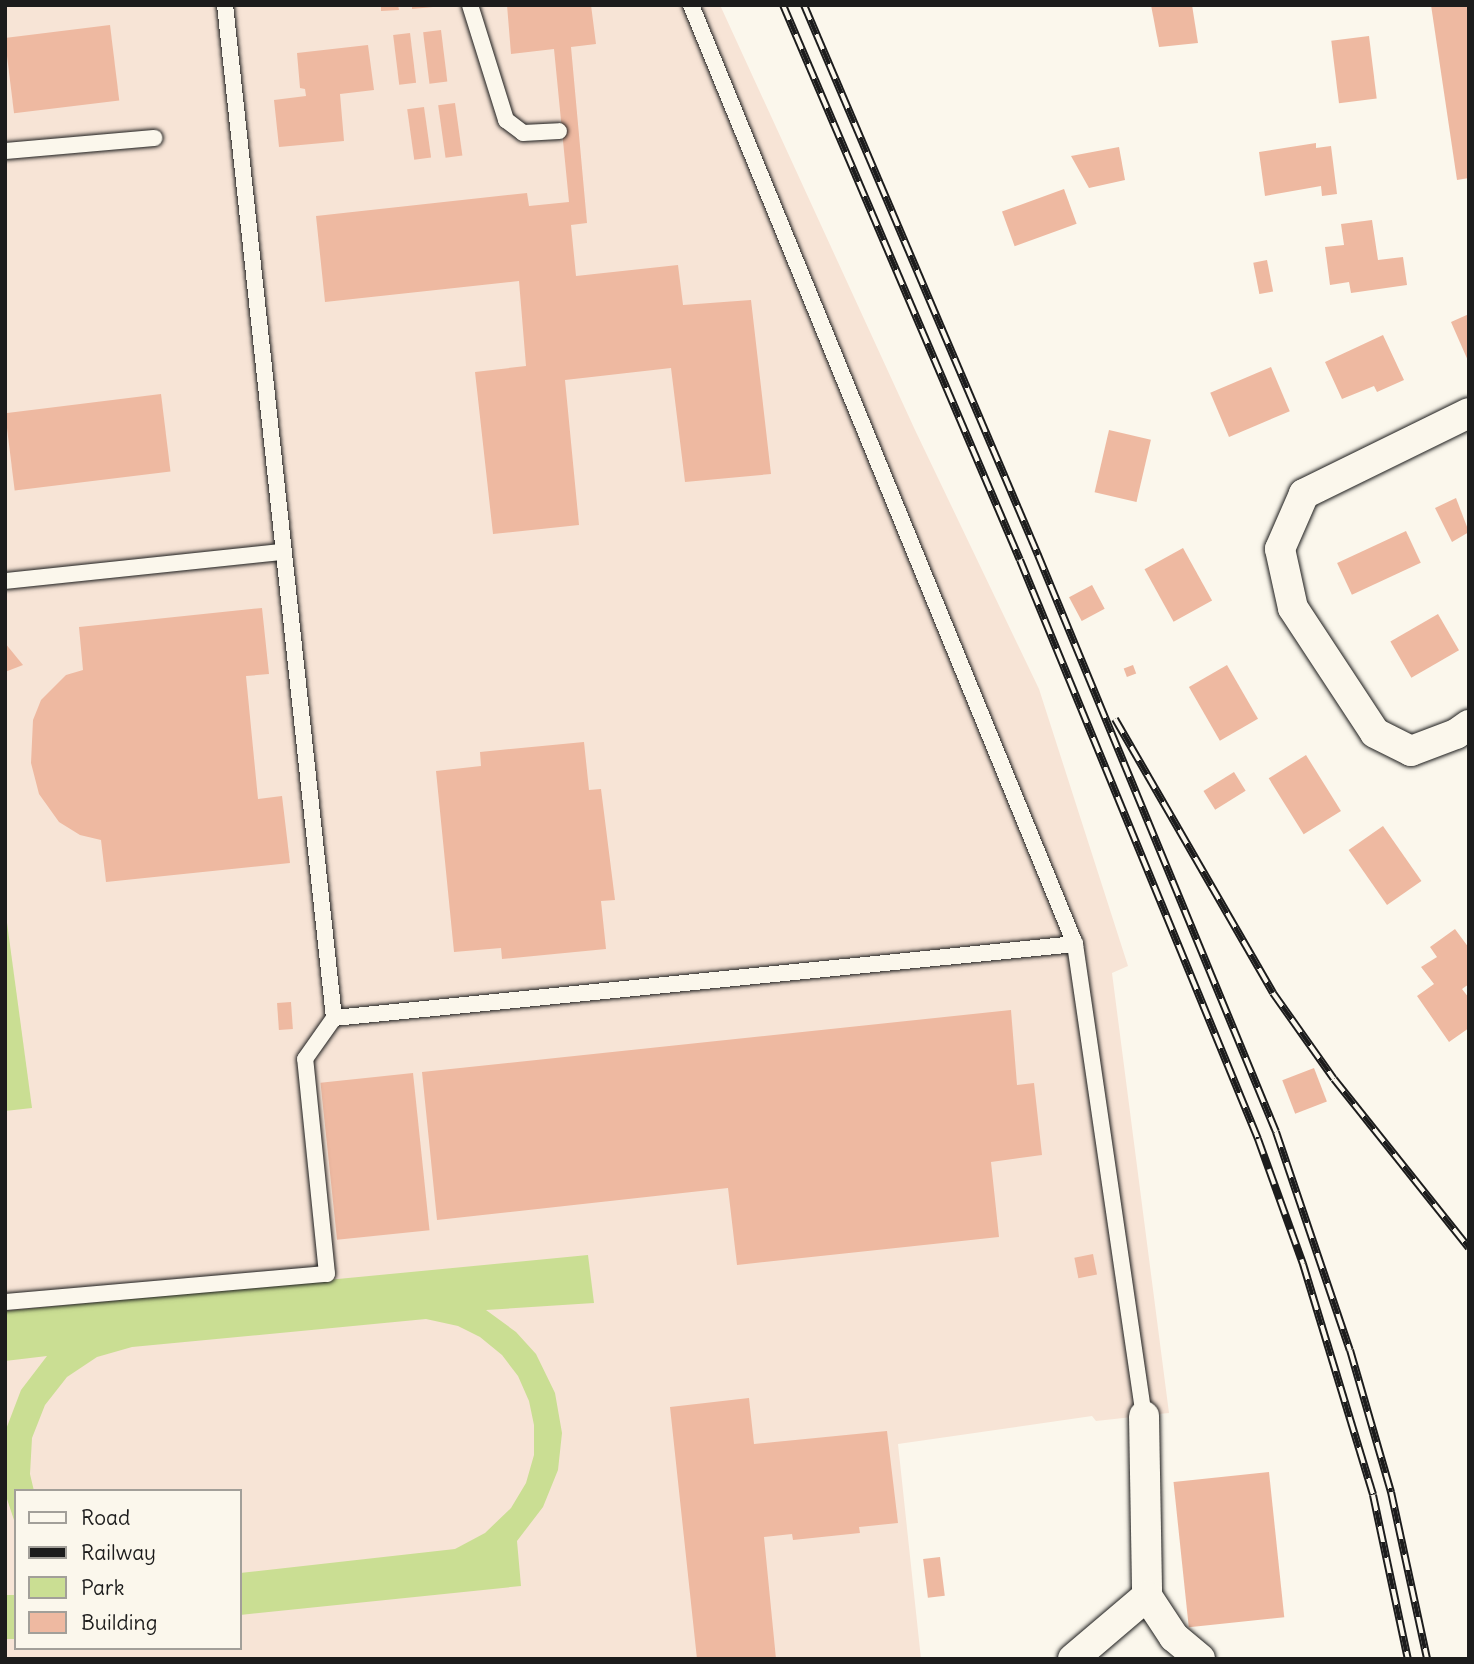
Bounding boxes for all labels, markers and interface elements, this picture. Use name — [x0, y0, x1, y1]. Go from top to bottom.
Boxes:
legend — [14, 1489, 242, 1650]
text: Road — [81, 1504, 130, 1531]
text: Railway — [81, 1539, 156, 1566]
text: Park — [81, 1574, 124, 1601]
text: Building — [81, 1609, 157, 1636]

